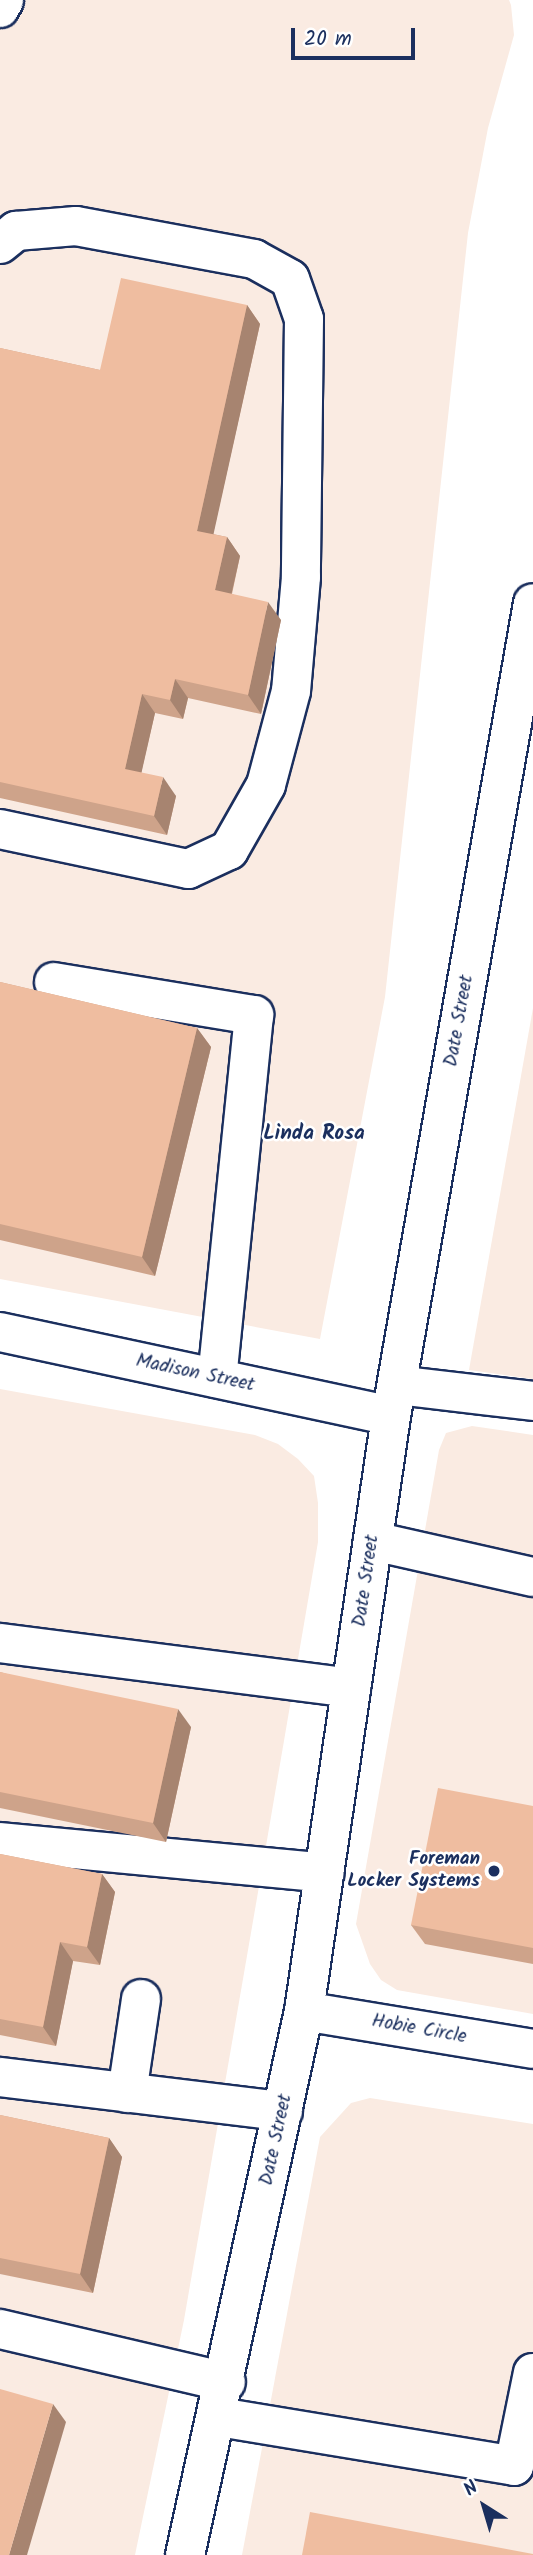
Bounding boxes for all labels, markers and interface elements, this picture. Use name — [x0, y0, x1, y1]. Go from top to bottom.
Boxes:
scale bar — [295, 14, 419, 58]
text: 20 m — [304, 23, 352, 56]
street label: Date Street — [441, 973, 479, 1069]
district label: Linda Rosa — [263, 1121, 365, 1147]
street label: Madison Street — [134, 1350, 256, 1398]
street label: Date Street — [349, 1533, 385, 1629]
place label: Foreman Locker Systems — [347, 1849, 480, 1893]
marker: Foreman Locker Systems — [486, 1863, 502, 1879]
street label: Hobie Circle — [370, 2010, 468, 2050]
street label: Date Street — [256, 2092, 298, 2188]
north arrow — [449, 2471, 519, 2541]
text: N — [458, 2474, 485, 2505]

